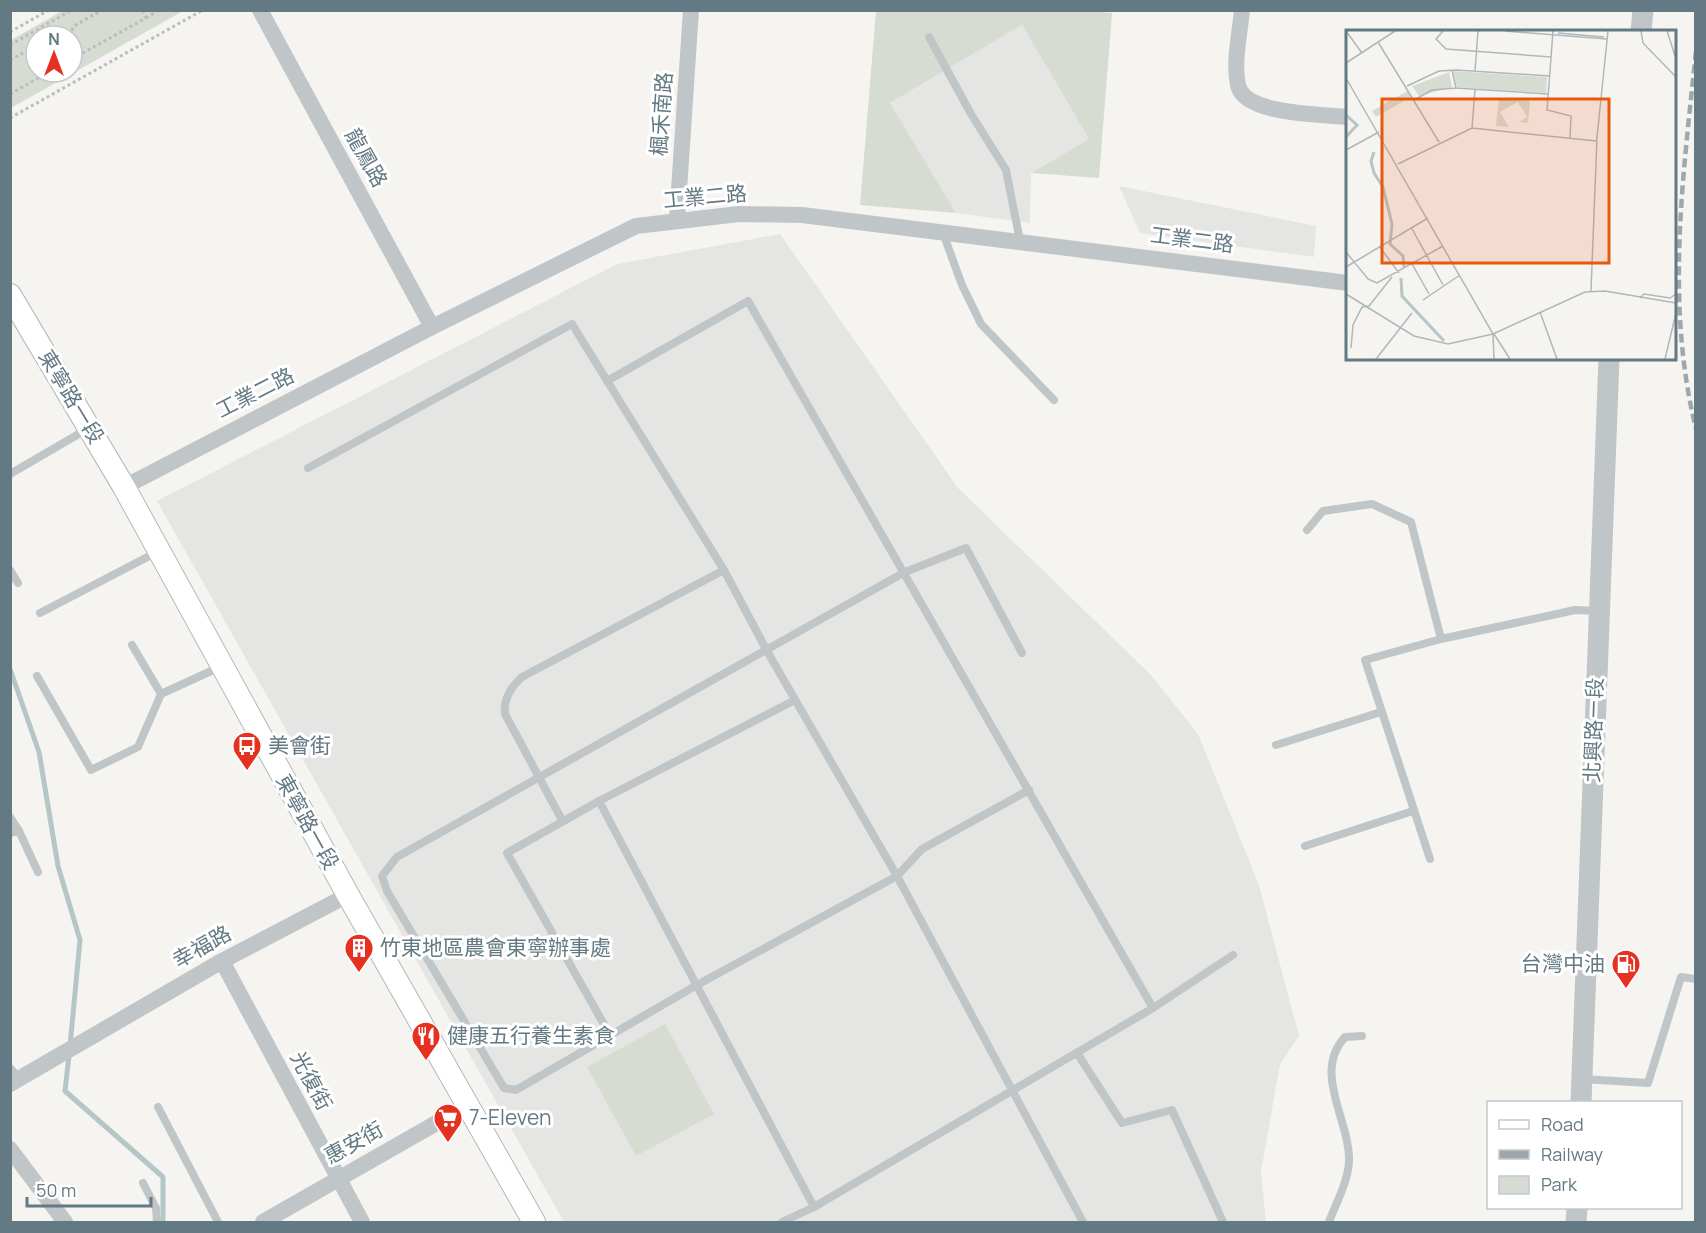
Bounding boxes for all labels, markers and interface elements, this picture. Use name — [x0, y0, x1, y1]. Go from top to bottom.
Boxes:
north arrow — [24, 24, 84, 84]
text: N — [48, 28, 60, 50]
inset map — [1346, 30, 1676, 360]
street label: 楓禾南路 — [644, 71, 678, 157]
street label: 龍鳳路 — [339, 123, 394, 192]
street label: 工業二路 — [662, 178, 748, 214]
street label: 工業二路 — [1149, 220, 1236, 258]
street label: 東寧路一段 — [33, 344, 111, 449]
street label: 工業二路 — [211, 361, 298, 424]
street label: 北興路ㄧ段 — [1577, 677, 1609, 783]
bus stop icon: 美會街 — [231, 730, 263, 772]
place label: 美會街 — [268, 731, 331, 759]
street label: 東寧路一段 — [270, 769, 346, 874]
street label: 幸福路 — [167, 919, 236, 974]
building icon: 竹東地區農會東寧辦事處 — [343, 932, 375, 974]
place label: 竹東地區農會東寧辦事處 — [380, 933, 611, 961]
fuel station icon: 台灣中油 — [1610, 948, 1642, 990]
place label: 台灣中油 — [1521, 949, 1605, 977]
restaurant icon: 健康五行養生素食 — [410, 1020, 442, 1062]
place label: 健康五行養生素食 — [447, 1021, 615, 1049]
street label: 光復街 — [285, 1046, 339, 1115]
legend — [1487, 1101, 1682, 1209]
supermarket icon: 7-Eleven — [432, 1102, 464, 1144]
place label: 7-Eleven — [469, 1103, 552, 1131]
text: Road — [1541, 1112, 1584, 1136]
street label: 惠安街 — [319, 1115, 388, 1170]
text: Railway — [1541, 1142, 1603, 1166]
scale bar — [27, 1170, 152, 1208]
text: Park — [1541, 1172, 1578, 1196]
text: 50 m — [36, 1178, 76, 1202]

